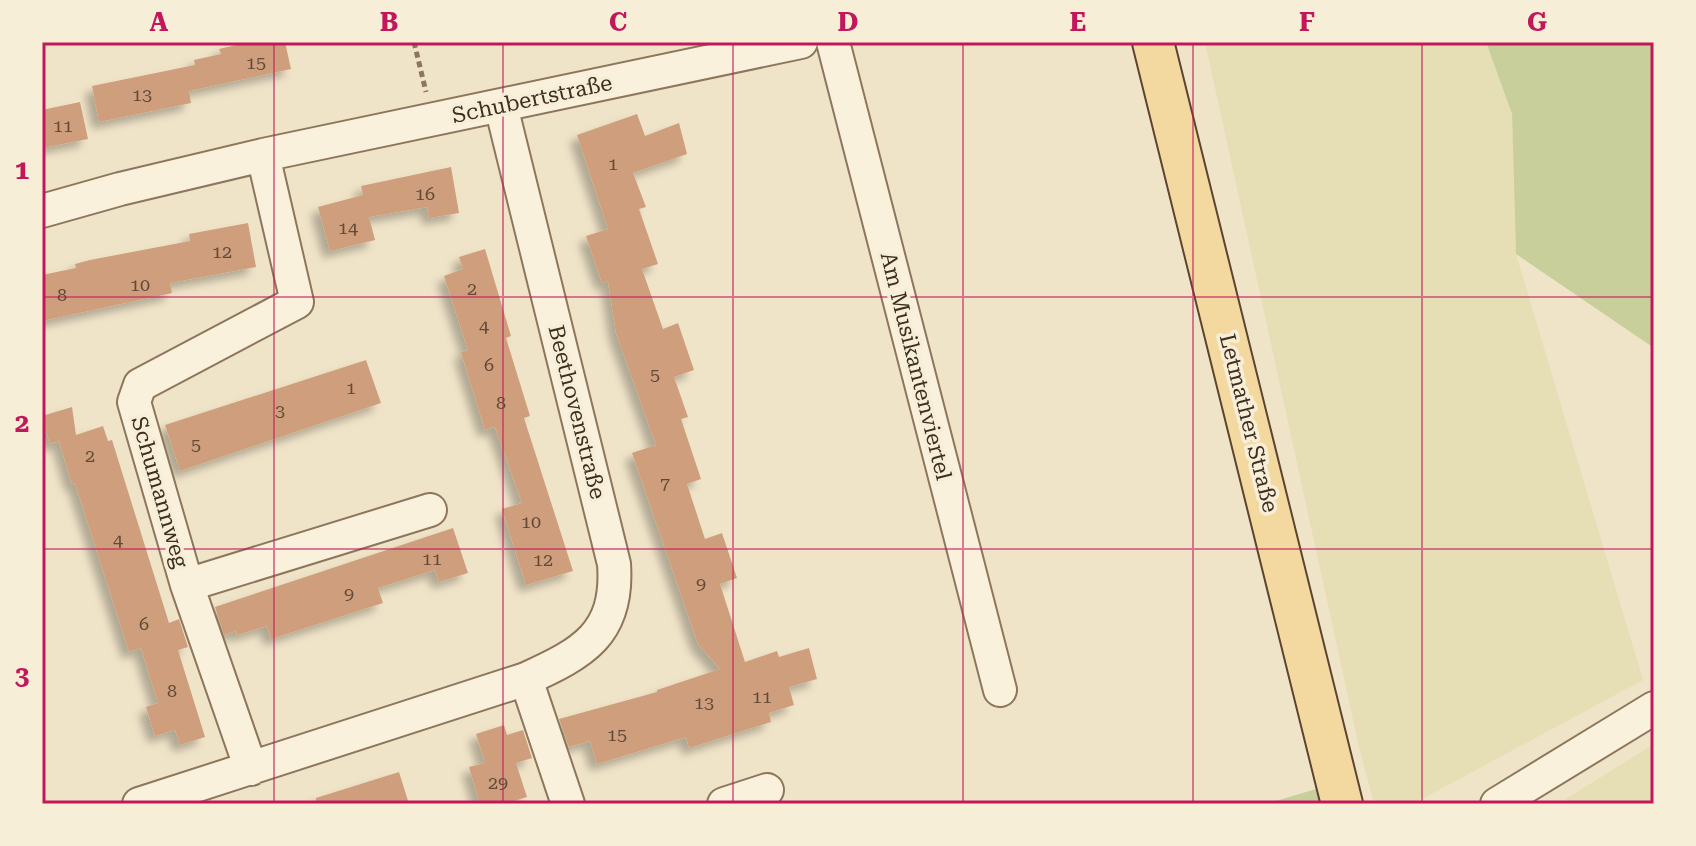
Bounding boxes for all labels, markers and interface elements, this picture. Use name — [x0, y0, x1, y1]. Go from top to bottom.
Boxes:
text: A — [150, 7, 169, 37]
text: B — [380, 7, 398, 37]
text: C — [609, 7, 627, 37]
text: D — [838, 7, 858, 37]
text: E — [1070, 7, 1086, 37]
text: F — [1299, 7, 1315, 37]
text: G — [1527, 7, 1547, 37]
house number: 15 — [246, 52, 266, 73]
street label: Schubertstraße — [450, 70, 614, 128]
house number: 13 — [132, 84, 152, 105]
house number: 11 — [53, 115, 73, 136]
house number: 1 — [608, 153, 618, 174]
text: 1 — [15, 155, 29, 185]
house number: 16 — [415, 183, 435, 204]
house number: 14 — [338, 217, 358, 238]
house number: 12 — [212, 241, 232, 262]
street label: Am Musikantenviertel — [876, 249, 957, 483]
house number: 10 — [130, 274, 150, 295]
house number: 2 — [467, 278, 477, 299]
house number: 8 — [57, 284, 67, 305]
house number: 4 — [479, 315, 489, 336]
street label: Beethovenstraße — [543, 322, 611, 502]
street label: Letmather Straße — [1215, 331, 1283, 515]
house number: 6 — [484, 354, 494, 375]
house number: 5 — [650, 364, 660, 385]
house number: 1 — [346, 377, 356, 398]
house number: 8 — [496, 392, 506, 413]
house number: 3 — [275, 400, 285, 421]
text: 2 — [15, 408, 29, 438]
street label: Schumannweg — [126, 413, 194, 571]
house number: 5 — [191, 434, 201, 455]
house number: 2 — [85, 445, 95, 466]
house number: 7 — [660, 473, 670, 494]
house number: 10 — [521, 511, 541, 532]
house number: 4 — [113, 529, 123, 550]
house number: 11 — [422, 548, 442, 569]
house number: 12 — [533, 549, 553, 570]
house number: 9 — [696, 573, 706, 594]
house number: 9 — [344, 583, 354, 604]
house number: 6 — [139, 613, 149, 634]
text: 3 — [15, 661, 29, 691]
house number: 8 — [167, 680, 177, 701]
house number: 11 — [752, 686, 772, 707]
house number: 13 — [694, 692, 714, 713]
house number: 15 — [607, 724, 627, 745]
house number: 29 — [488, 772, 508, 793]

